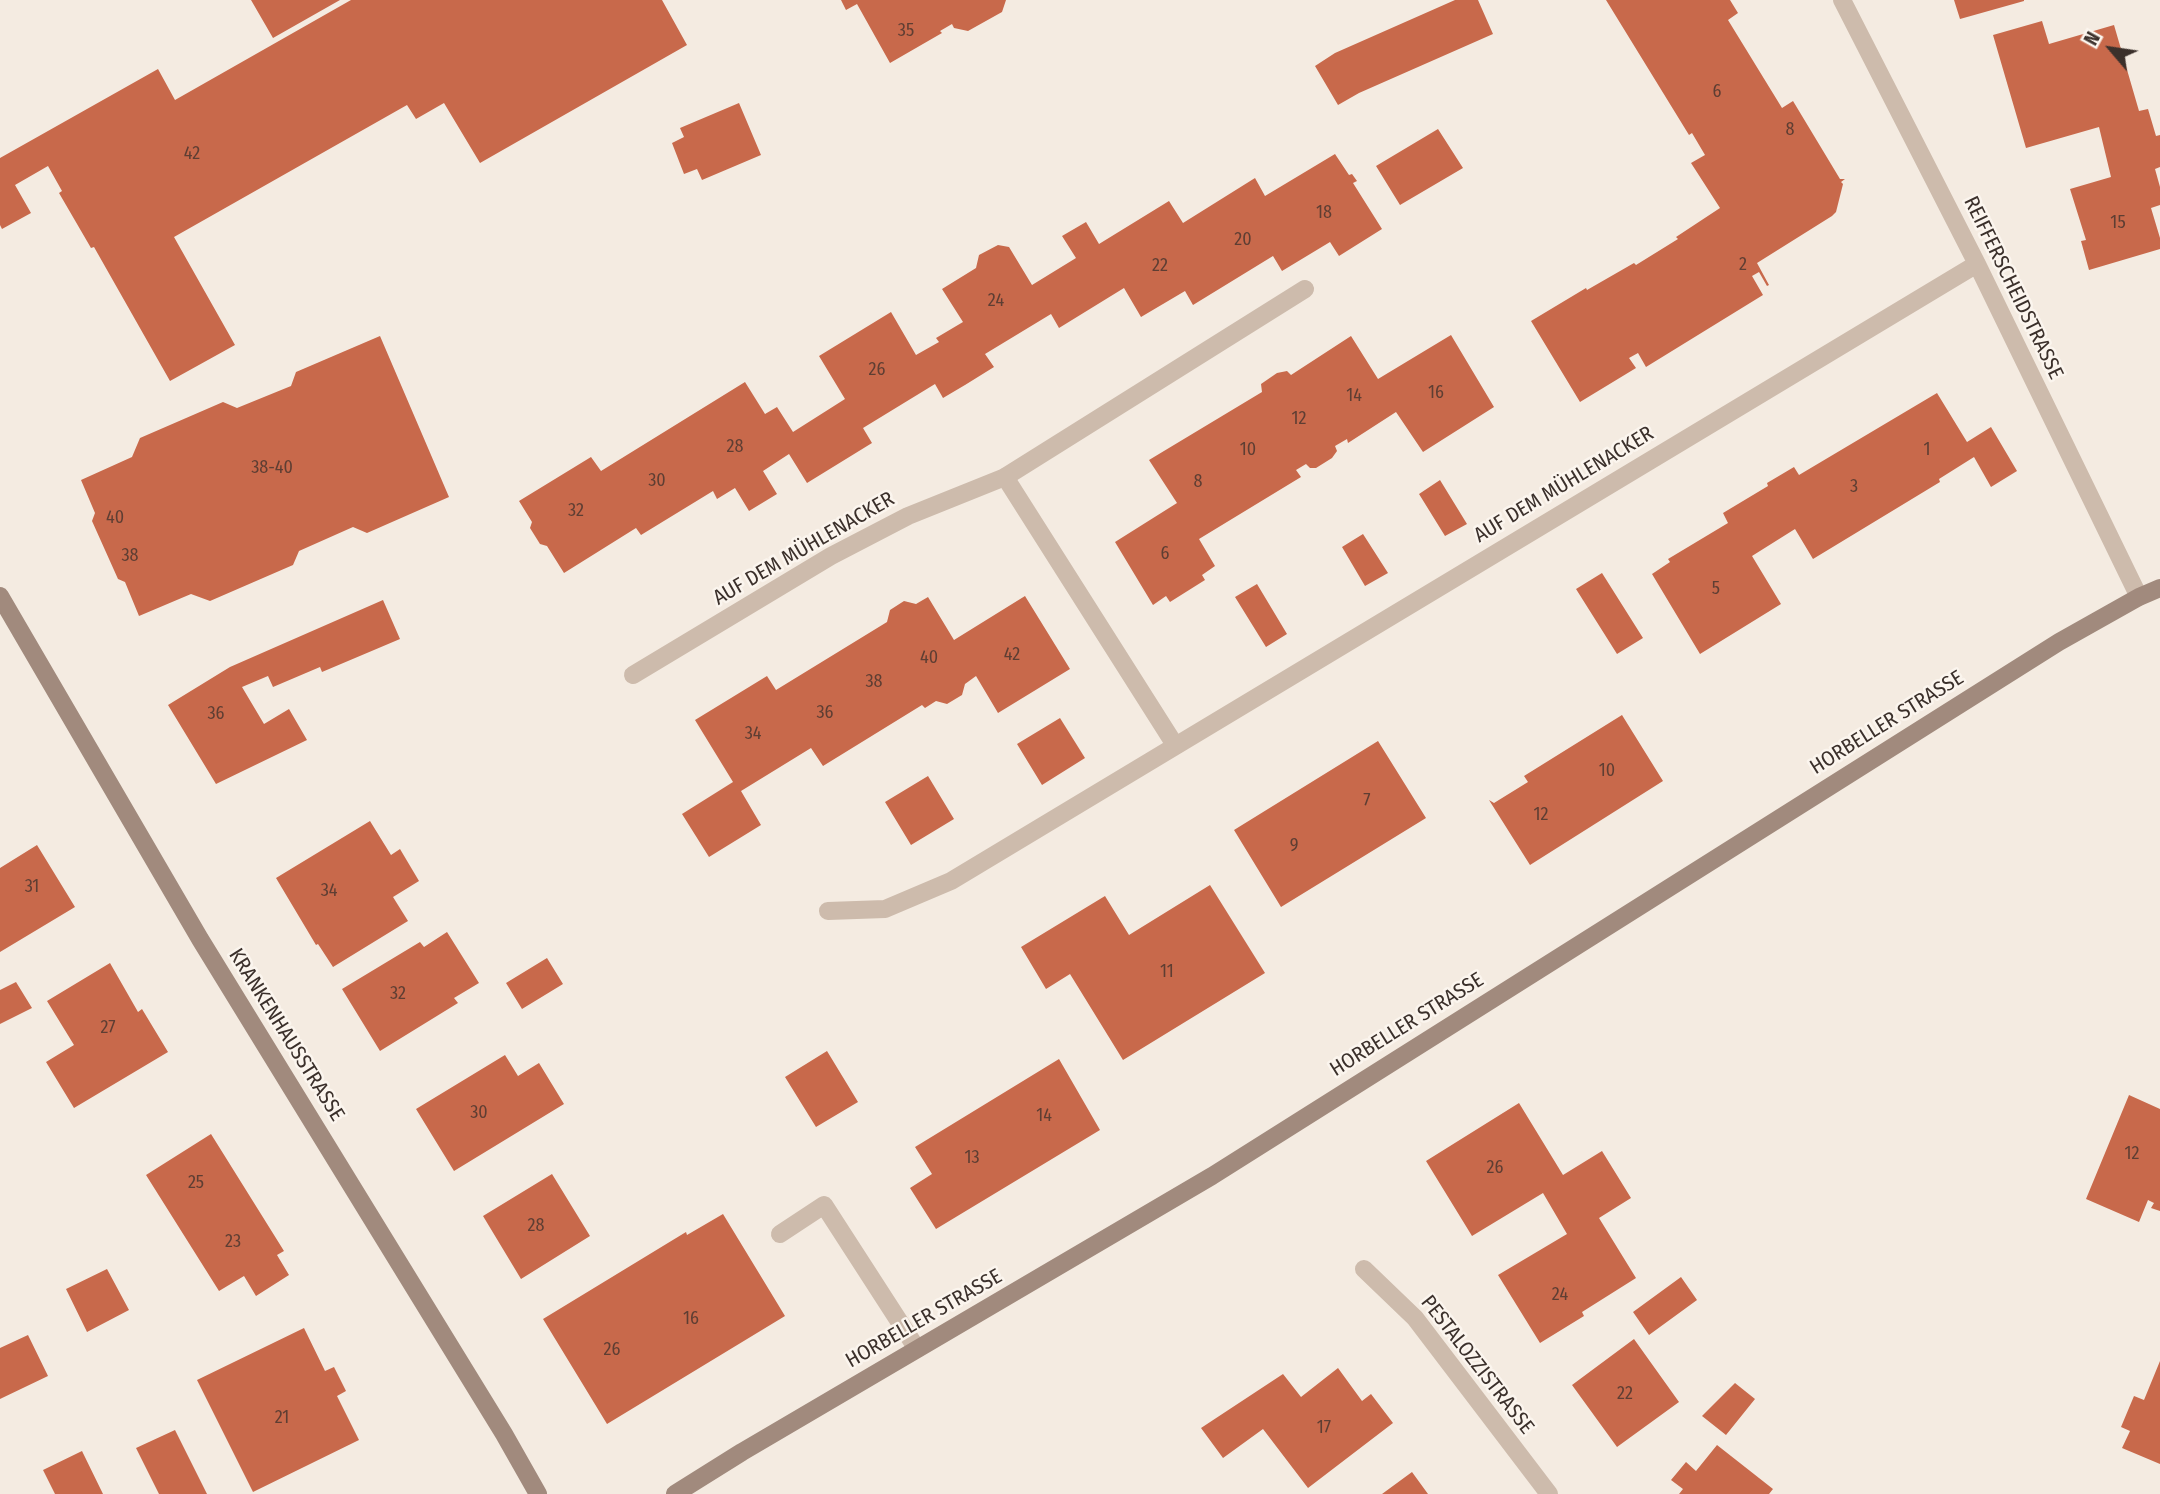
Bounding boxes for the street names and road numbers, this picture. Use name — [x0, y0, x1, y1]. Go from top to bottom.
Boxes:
street label: REIFFERSCHEIDSTRASSE — [1958, 192, 2068, 384]
street label: AUF DEM MÜHLENACKER — [1470, 421, 1658, 549]
street label: AUF DEM MÜHLENACKER — [709, 487, 899, 611]
street label: HORBELLER STRASSE — [1806, 666, 1968, 780]
street label: KRANKENHAUSSTRASSE — [223, 944, 349, 1126]
street label: HORBELLER STRASSE — [1326, 968, 1488, 1082]
street label: HORBELLER STRASSE — [841, 1264, 1007, 1374]
street label: PESTALOZZISTRASSE — [1415, 1291, 1539, 1439]

